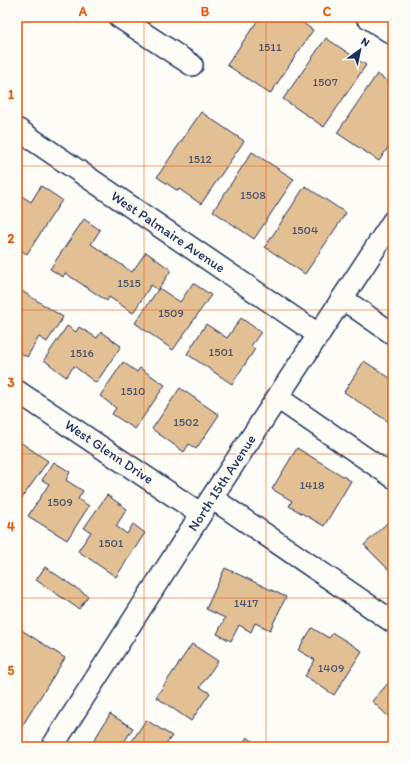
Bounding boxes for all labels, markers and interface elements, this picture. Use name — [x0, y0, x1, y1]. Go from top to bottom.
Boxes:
text: A — [78, 4, 88, 19]
text: B — [201, 4, 210, 19]
text: C — [323, 4, 332, 19]
north arrow — [340, 30, 380, 70]
text: N — [359, 35, 372, 50]
house number: 1511 — [258, 40, 282, 54]
house number: 1507 — [312, 75, 338, 89]
text: 1 — [8, 87, 14, 102]
house number: 1512 — [188, 152, 213, 166]
street label: West Palmaire Avenue — [108, 188, 229, 277]
house number: 1508 — [240, 188, 266, 202]
house number: 1504 — [292, 223, 318, 237]
text: 2 — [8, 231, 15, 246]
house number: 1515 — [117, 276, 141, 290]
house number: 1509 — [158, 306, 184, 320]
house number: 1501 — [209, 345, 234, 359]
house number: 1516 — [70, 346, 94, 360]
text: 3 — [7, 375, 15, 390]
house number: 1510 — [121, 384, 145, 398]
house number: 1502 — [173, 415, 199, 429]
street label: West Glenn Drive — [61, 416, 157, 488]
street label: North 15th Avenue — [184, 431, 260, 535]
house number: 1418 — [300, 478, 325, 492]
house number: 1509 — [47, 495, 73, 509]
text: 4 — [7, 519, 15, 534]
house number: 1501 — [99, 536, 124, 550]
house number: 1417 — [234, 596, 258, 610]
house number: 1409 — [318, 661, 344, 675]
text: 5 — [8, 663, 15, 678]

